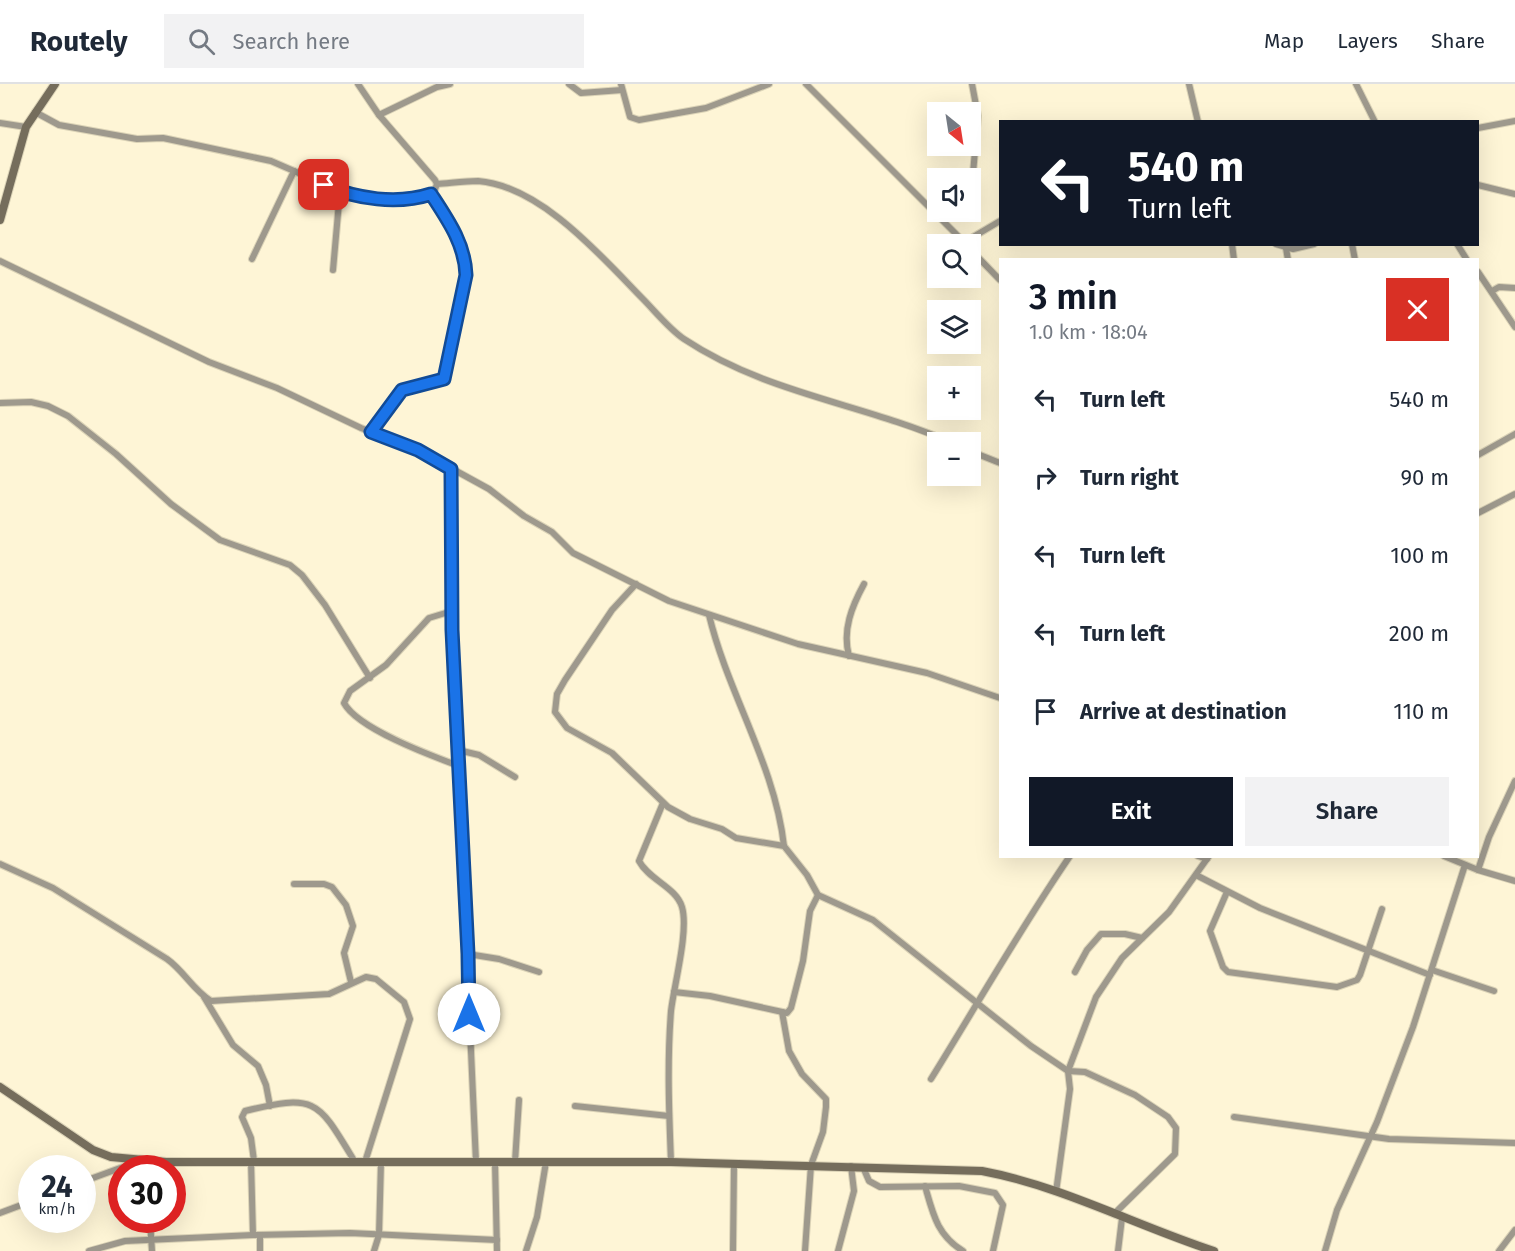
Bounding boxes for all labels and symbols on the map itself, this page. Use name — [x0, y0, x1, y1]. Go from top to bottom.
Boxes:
north arrow — [927, 102, 981, 156]
pin — [298, 159, 349, 210]
position arrow — [437, 982, 501, 1046]
speed limit sign: 30 — [108, 1155, 186, 1233]

